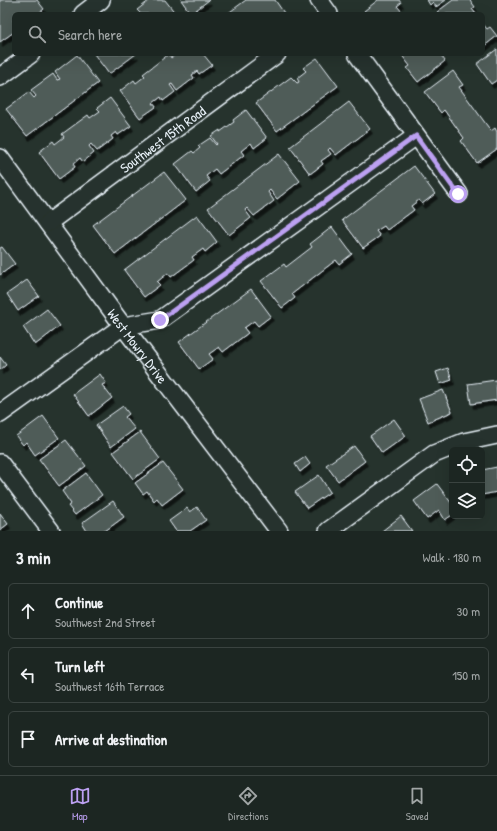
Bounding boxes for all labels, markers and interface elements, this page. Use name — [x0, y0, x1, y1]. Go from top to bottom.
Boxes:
search box — [12, 12, 485, 56]
icon: search — [26, 23, 48, 45]
text: Search here — [58, 24, 122, 45]
street label: Southwest 15th Road — [116, 100, 209, 177]
route start — [449, 185, 467, 203]
street label: West Mowry Drive — [104, 304, 173, 387]
route end — [151, 311, 169, 329]
map controls — [449, 447, 485, 519]
button: locate — [449, 447, 485, 483]
button: layers — [449, 483, 485, 519]
text: 3 min — [16, 546, 51, 569]
text: Walk · 180 m — [422, 548, 481, 566]
text: Continue — [55, 592, 103, 613]
icon: ahead — [17, 600, 39, 622]
text: 30 m — [457, 602, 480, 620]
text: Southwest 2nd Street — [55, 613, 155, 631]
text: Turn left — [55, 656, 105, 677]
icon: left — [17, 664, 39, 686]
text: 150 m — [452, 666, 480, 684]
text: Southwest 16th Terrace — [55, 677, 164, 695]
icon: arrive — [17, 728, 39, 750]
text: Arrive at destination — [55, 729, 167, 750]
tab: Map — [69, 785, 91, 823]
tab: Directions — [228, 785, 269, 823]
tab: Saved — [406, 785, 428, 823]

